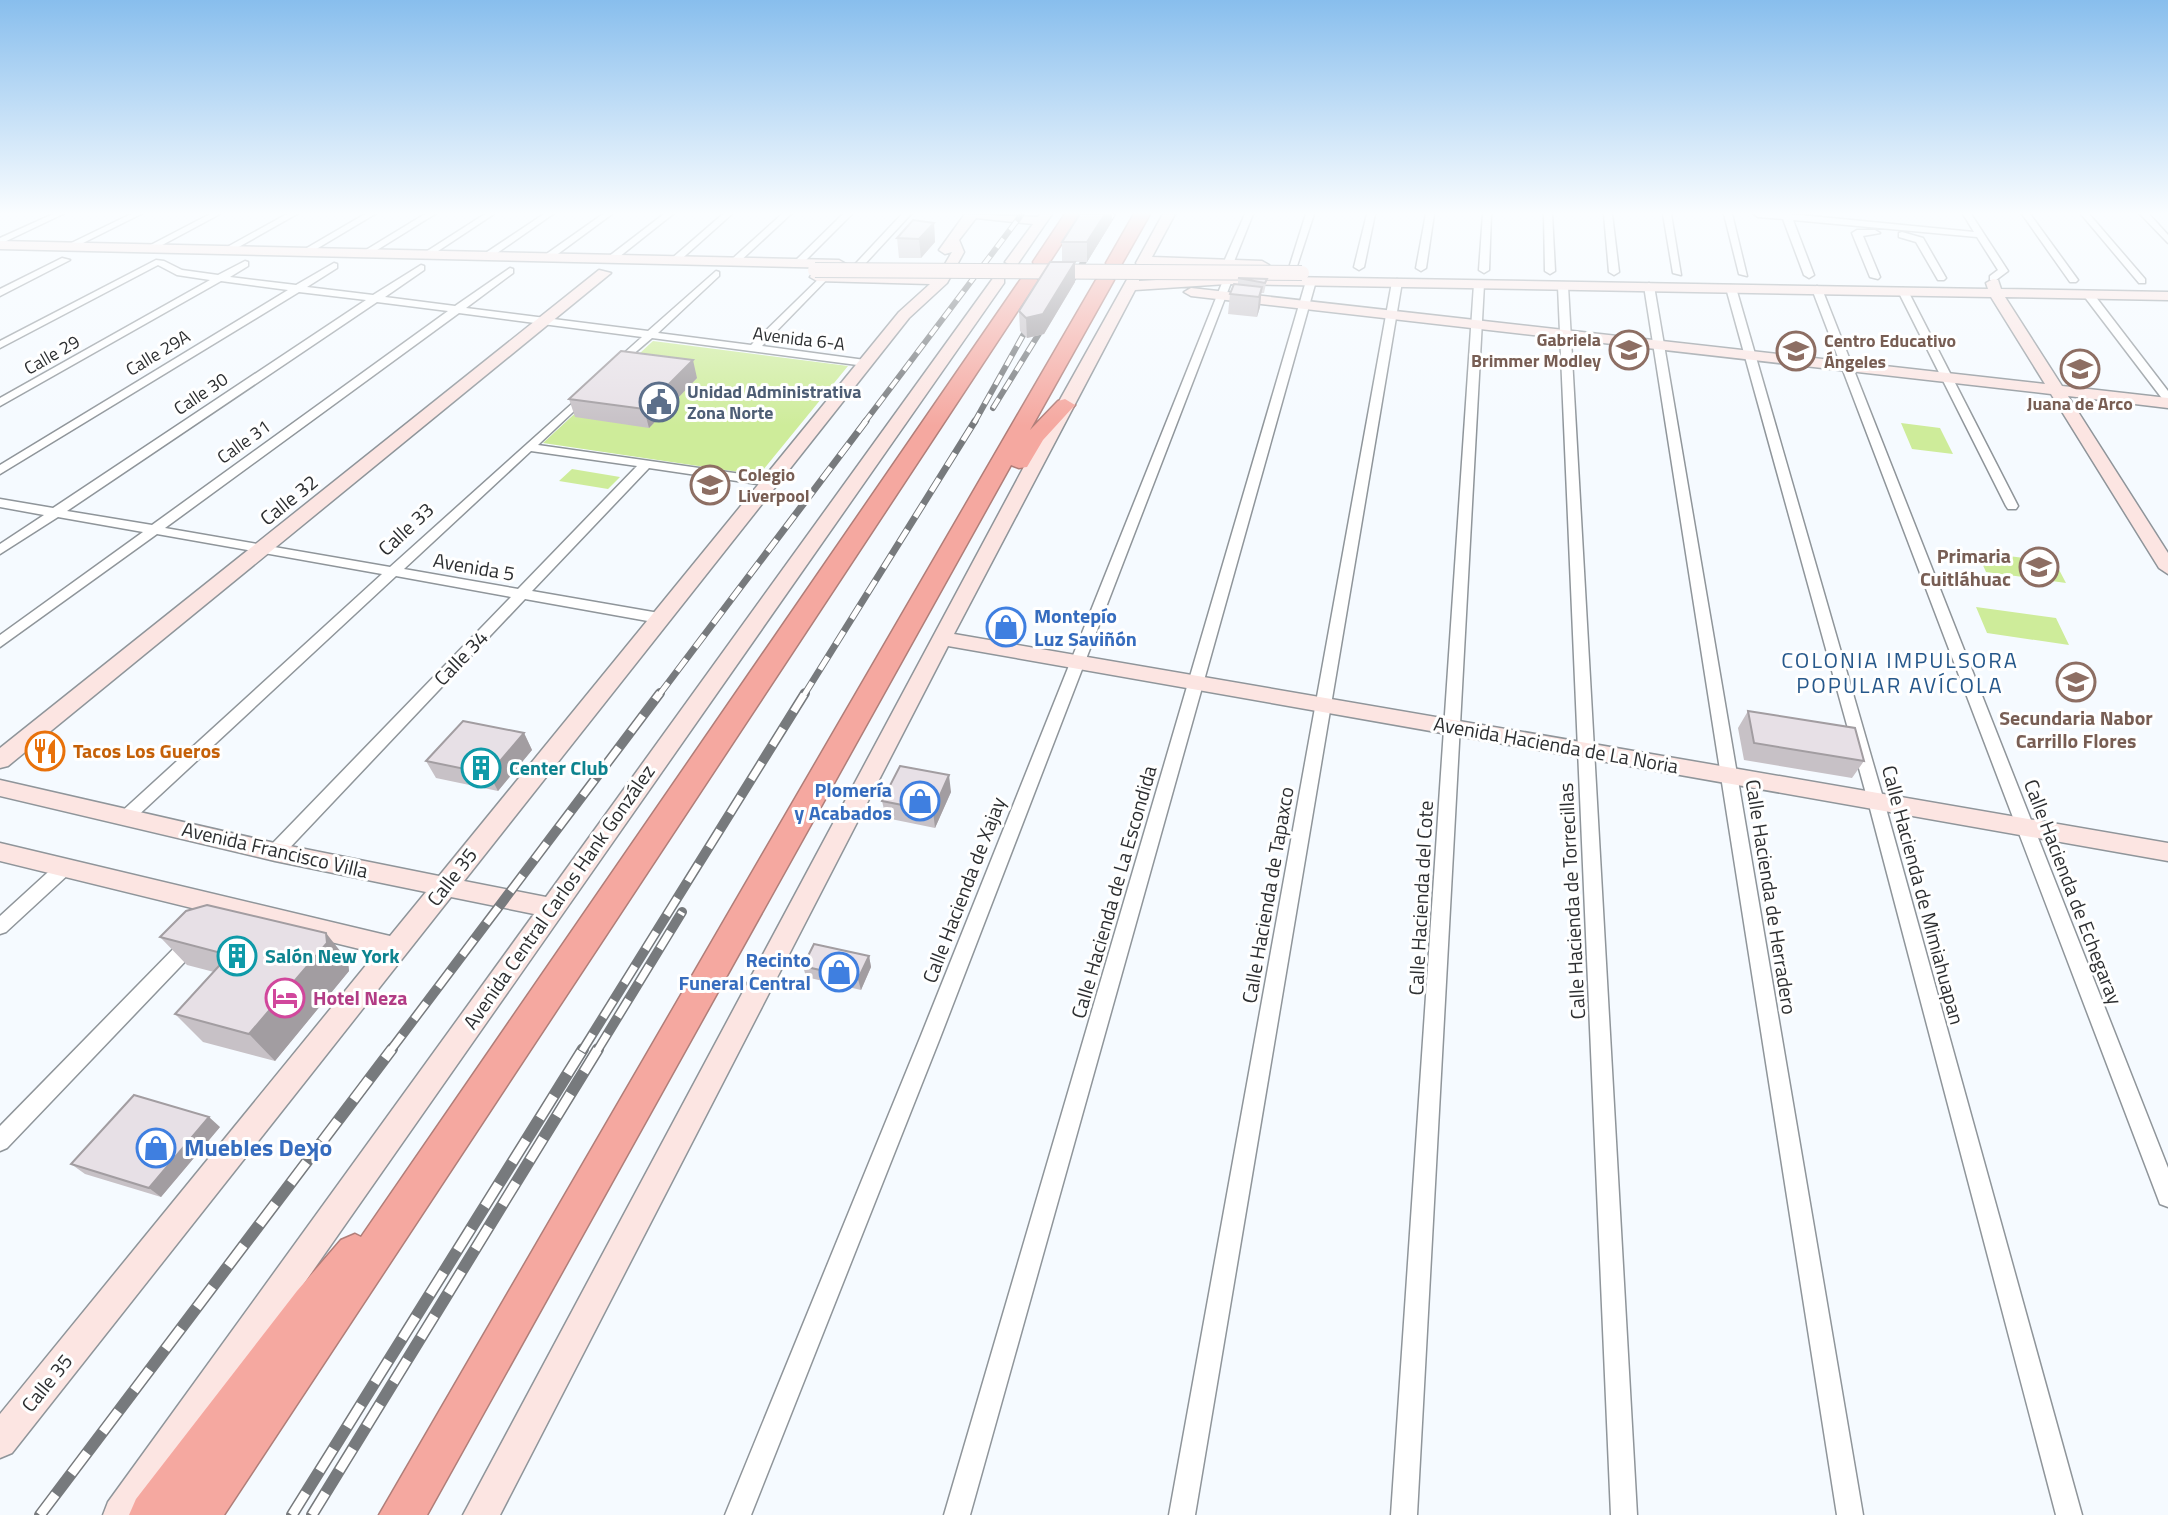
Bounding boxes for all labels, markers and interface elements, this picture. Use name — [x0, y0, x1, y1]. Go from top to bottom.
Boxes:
street label: Avenida 6-A — [751, 319, 847, 358]
street label: Calle 29A — [120, 323, 195, 382]
place label: Gabriela Brimmer Modley — [1471, 326, 1601, 374]
place label: Centro Educativo Ángeles — [1824, 327, 1956, 375]
street label: Calle 29 — [19, 328, 85, 381]
school or university icon: Gabriela Brimmer Modley — [1608, 329, 1650, 371]
school or university icon: Centro Educativo Ángeles — [1775, 330, 1817, 372]
school or university icon: Juana de Arco — [2059, 348, 2101, 390]
street label: Calle 30 — [168, 366, 233, 422]
place label: Unidad Administrativa Zona Norte — [687, 378, 861, 426]
public building icon: Unidad Administrativa Zona Norte — [638, 381, 680, 423]
place label: Juana de Arco — [2027, 390, 2133, 417]
street label: Calle 31 — [211, 413, 276, 470]
place label: Colegio Liverpool — [738, 461, 810, 509]
school or university icon: Colegio Liverpool — [689, 464, 731, 506]
street label: Calle 32 — [253, 466, 324, 533]
street label: Calle 33 — [371, 494, 441, 563]
place label: Primaria Cuitláhuac — [1920, 540, 2011, 594]
street label: Avenida 5 — [431, 544, 517, 589]
school or university icon: Primaria Cuitláhuac — [2018, 546, 2060, 588]
place label: Montepío Luz Saviñón — [1034, 600, 1137, 654]
shop icon: Montepío Luz Saviñón — [985, 606, 1027, 648]
street label: Calle 34 — [426, 623, 495, 693]
district label: COLONIA IMPULSORA POPULAR AVÍCOLA — [1781, 643, 2019, 702]
school or university icon: Secundaria Nabor Carrillo Flores — [2055, 661, 2097, 703]
place label: Secundaria Nabor Carrillo Flores — [1999, 702, 2153, 756]
street label: Avenida Hacienda de La Noria — [1431, 708, 1681, 781]
restaurant icon: Tacos Los Gueros — [24, 730, 66, 772]
place label: Tacos Los Gueros — [73, 735, 221, 766]
building icon: Center Club — [460, 747, 502, 789]
place label: Center Club — [509, 752, 609, 783]
street label: Avenida Central Carlos Hank González — [455, 758, 662, 1036]
street label: Calle Hacienda de La Escondida — [1063, 762, 1165, 1022]
street label: Calle Hacienda de Mimiahuapan — [1874, 762, 1973, 1028]
place label: Plomería y Acabados — [794, 774, 892, 828]
street label: Calle Hacienda de Echegaray — [2016, 775, 2131, 1009]
street label: Calle Hacienda de Herradero — [1738, 777, 1805, 1017]
shop icon: Plomería y Acabados — [899, 780, 941, 822]
street label: Calle Hacienda de Torrecillas — [1550, 782, 1593, 1020]
street label: Calle Hacienda de Tapaxco — [1233, 784, 1302, 1006]
street label: Calle Hacienda de Xajay — [914, 792, 1013, 987]
street label: Calle Hacienda del Cote — [1400, 800, 1441, 996]
street label: Avenida Francisco Villa — [179, 813, 371, 886]
street label: Calle 35 — [419, 841, 484, 913]
building icon: Salón New York — [216, 935, 258, 977]
place label: Salón New York — [265, 940, 400, 971]
place label: Recinto Funeral Central — [679, 944, 811, 998]
shop icon: Recinto Funeral Central — [818, 951, 860, 993]
hotel icon: Hotel Neza — [264, 977, 306, 1019]
place label: Hotel Neza — [313, 982, 408, 1013]
shop icon: Muebles Deʞo — [135, 1127, 177, 1169]
place label: Muebles Deʞo — [184, 1129, 332, 1165]
street label: Calle 35 — [13, 1347, 80, 1418]

